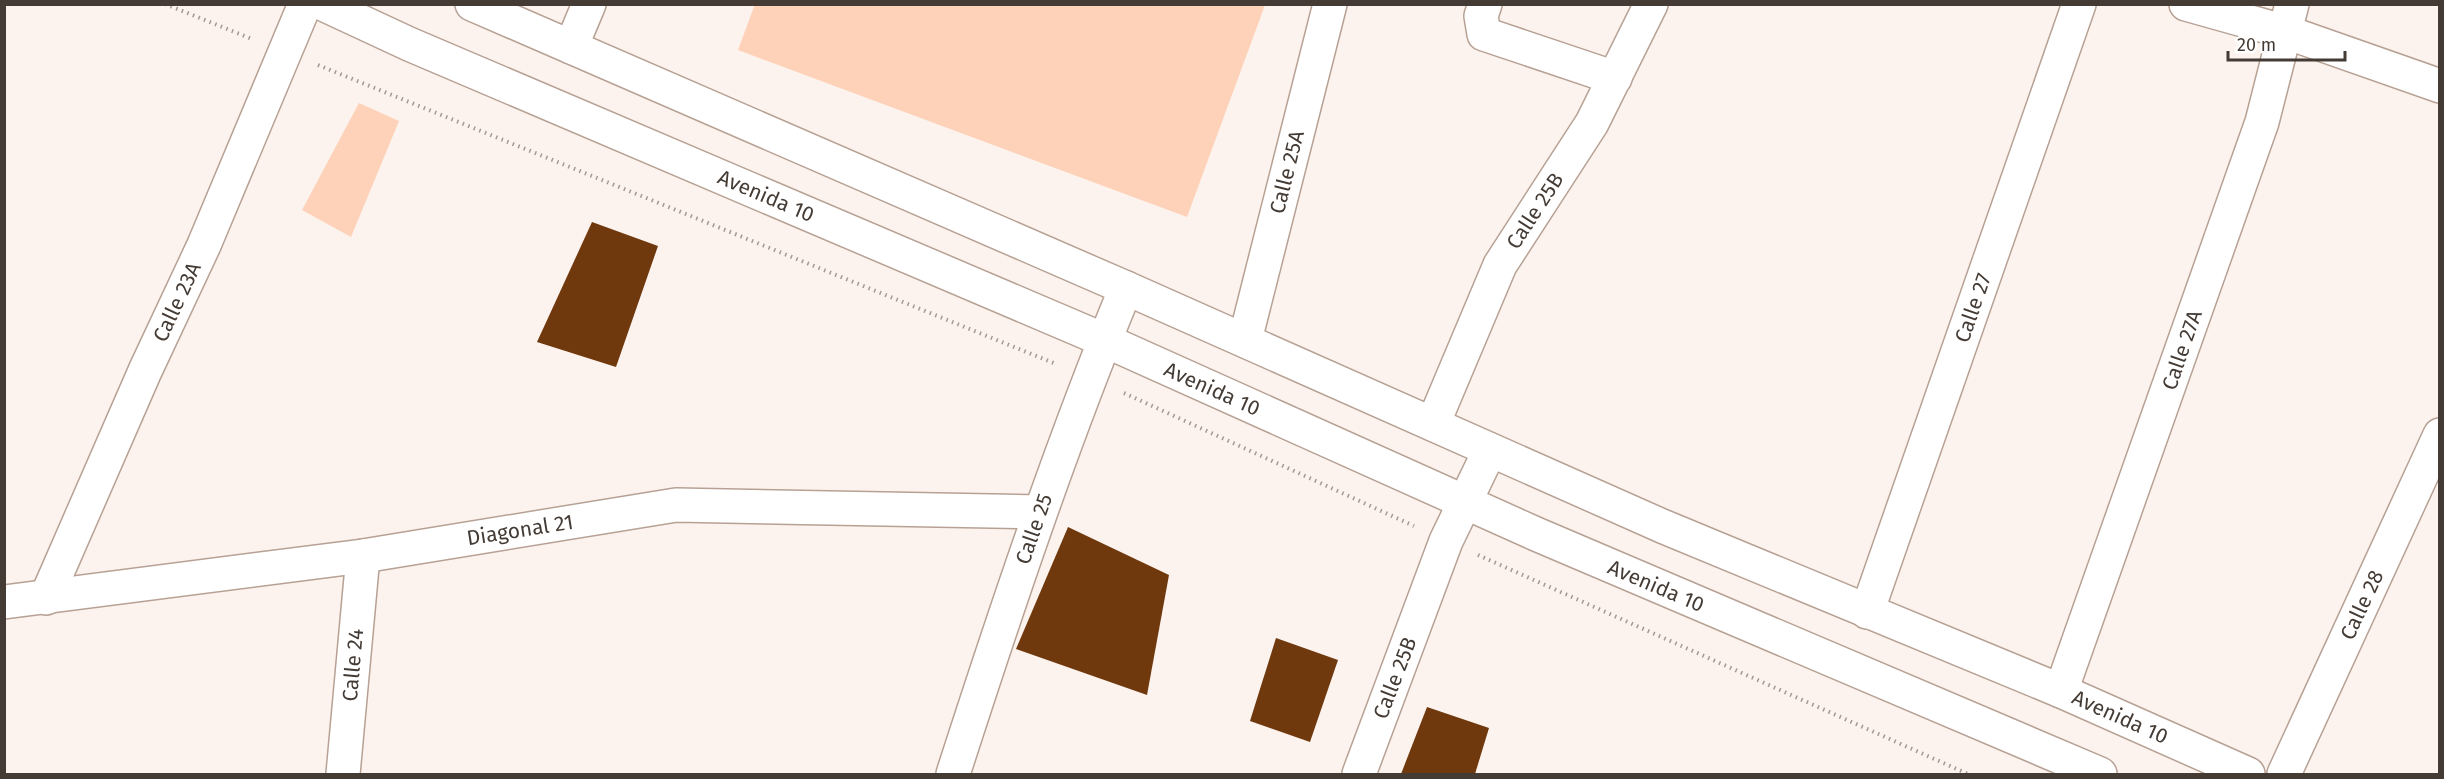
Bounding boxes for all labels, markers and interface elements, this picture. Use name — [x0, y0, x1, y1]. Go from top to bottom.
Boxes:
scale bar — [2228, 24, 2345, 62]
text: 20 m — [2237, 34, 2276, 56]
street label: Calle 25A — [1264, 128, 1310, 216]
street label: Avenida 10 — [714, 164, 818, 228]
street label: Calle 25B — [1501, 168, 1569, 254]
street label: Calle 23A — [147, 258, 207, 346]
street label: Calle 27 — [1949, 270, 1997, 346]
street label: Calle 27A — [2156, 307, 2208, 393]
street label: Avenida 10 — [1160, 356, 1264, 422]
street label: Calle 25 — [1010, 490, 1058, 568]
street label: Diagonal 21 — [465, 509, 575, 551]
street label: Avenida 10 — [1604, 554, 1708, 618]
street label: Calle 28 — [2335, 566, 2389, 644]
street label: Calle 24 — [337, 628, 369, 702]
street label: Calle 25B — [1368, 633, 1422, 723]
street label: Avenida 10 — [2068, 684, 2172, 750]

